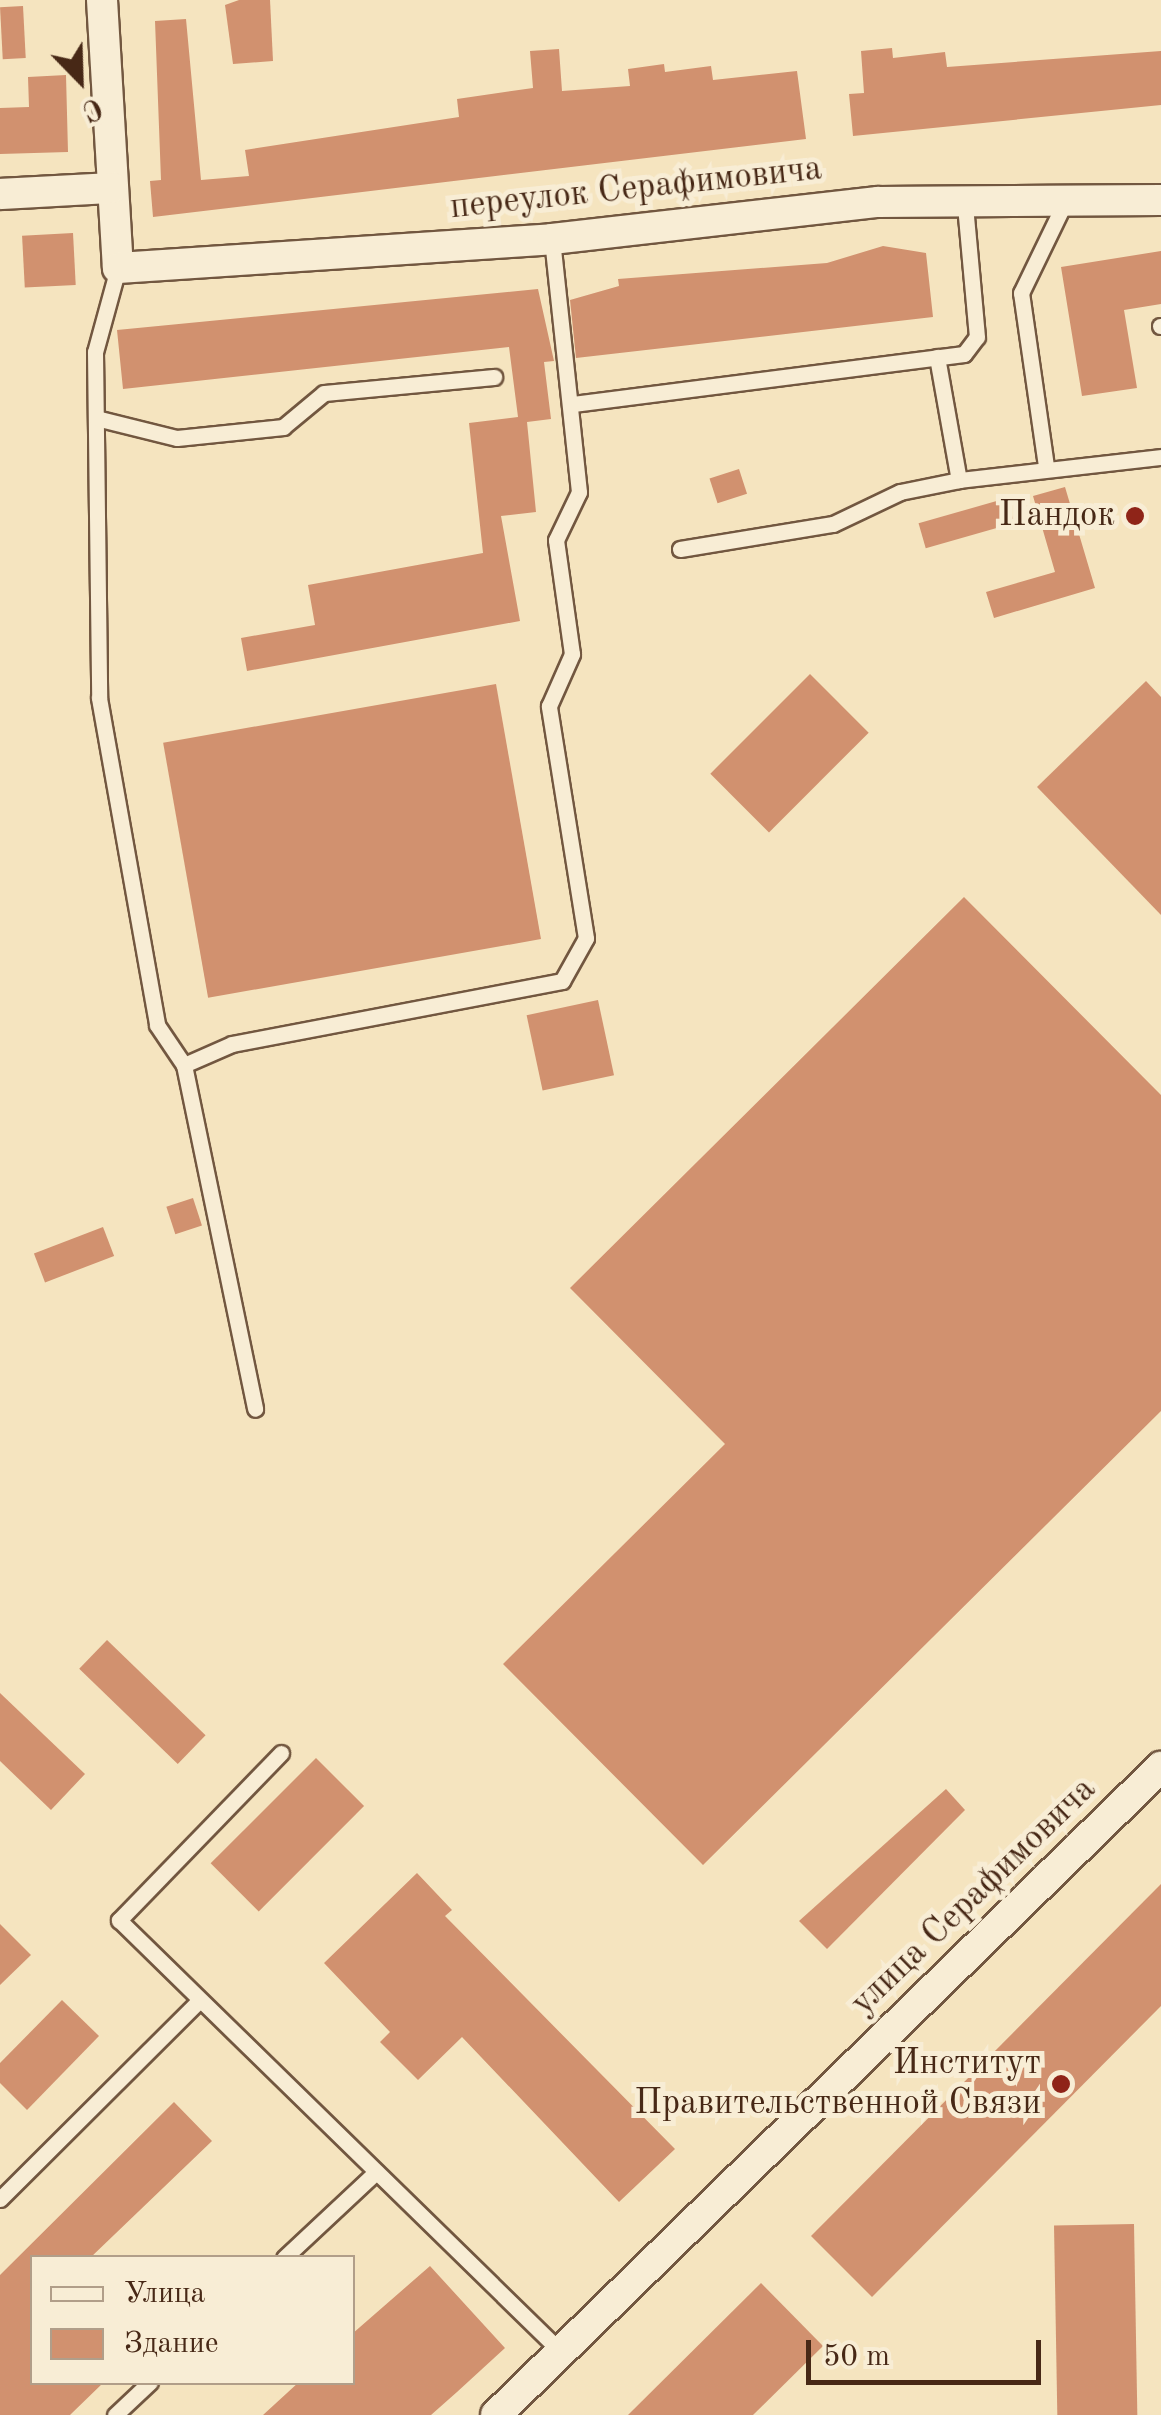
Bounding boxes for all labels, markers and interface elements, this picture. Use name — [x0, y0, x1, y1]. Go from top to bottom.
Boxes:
north arrow — [30, 30, 130, 130]
text: С — [78, 91, 106, 124]
street label: переулок Серафимовича — [448, 149, 824, 229]
place label: Пандок — [999, 495, 1115, 537]
marker: Пандок — [1124, 505, 1146, 527]
street label: улица Серафимовича — [843, 1769, 1105, 2025]
place label: Институт Правительственной Связи — [634, 2043, 1041, 2125]
marker: Институт Правительственной Связи — [1050, 2073, 1072, 2095]
legend — [30, 2255, 355, 2385]
text: Улица — [124, 2279, 205, 2309]
scale bar — [811, 2320, 1046, 2382]
text: Здание — [124, 2329, 219, 2359]
text: 50 m — [823, 2342, 890, 2372]

